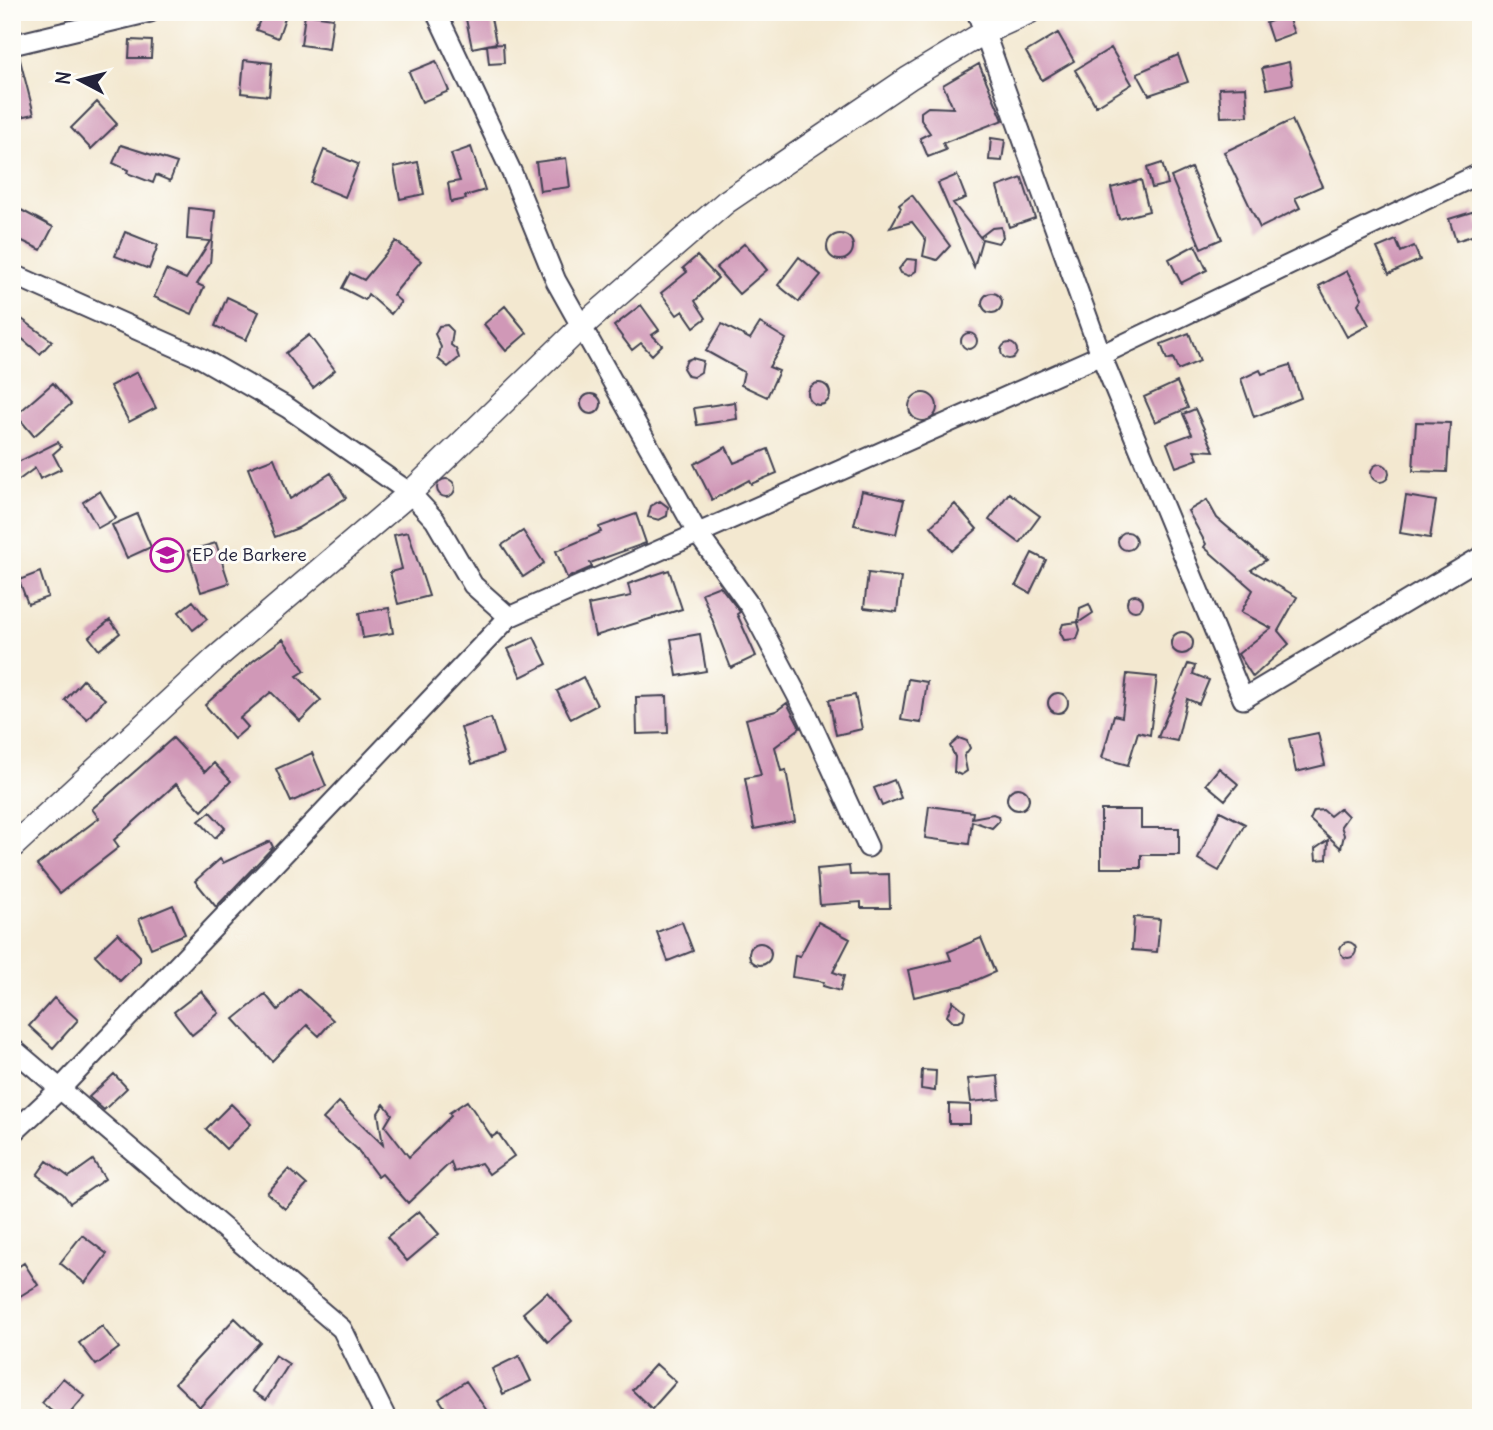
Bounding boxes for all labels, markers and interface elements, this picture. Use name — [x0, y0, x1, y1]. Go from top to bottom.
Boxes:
north arrow — [46, 46, 116, 116]
text: N — [50, 70, 76, 86]
school or university icon: EP de Barkere — [148, 536, 186, 574]
place label: EP de Barkere — [192, 543, 307, 566]

